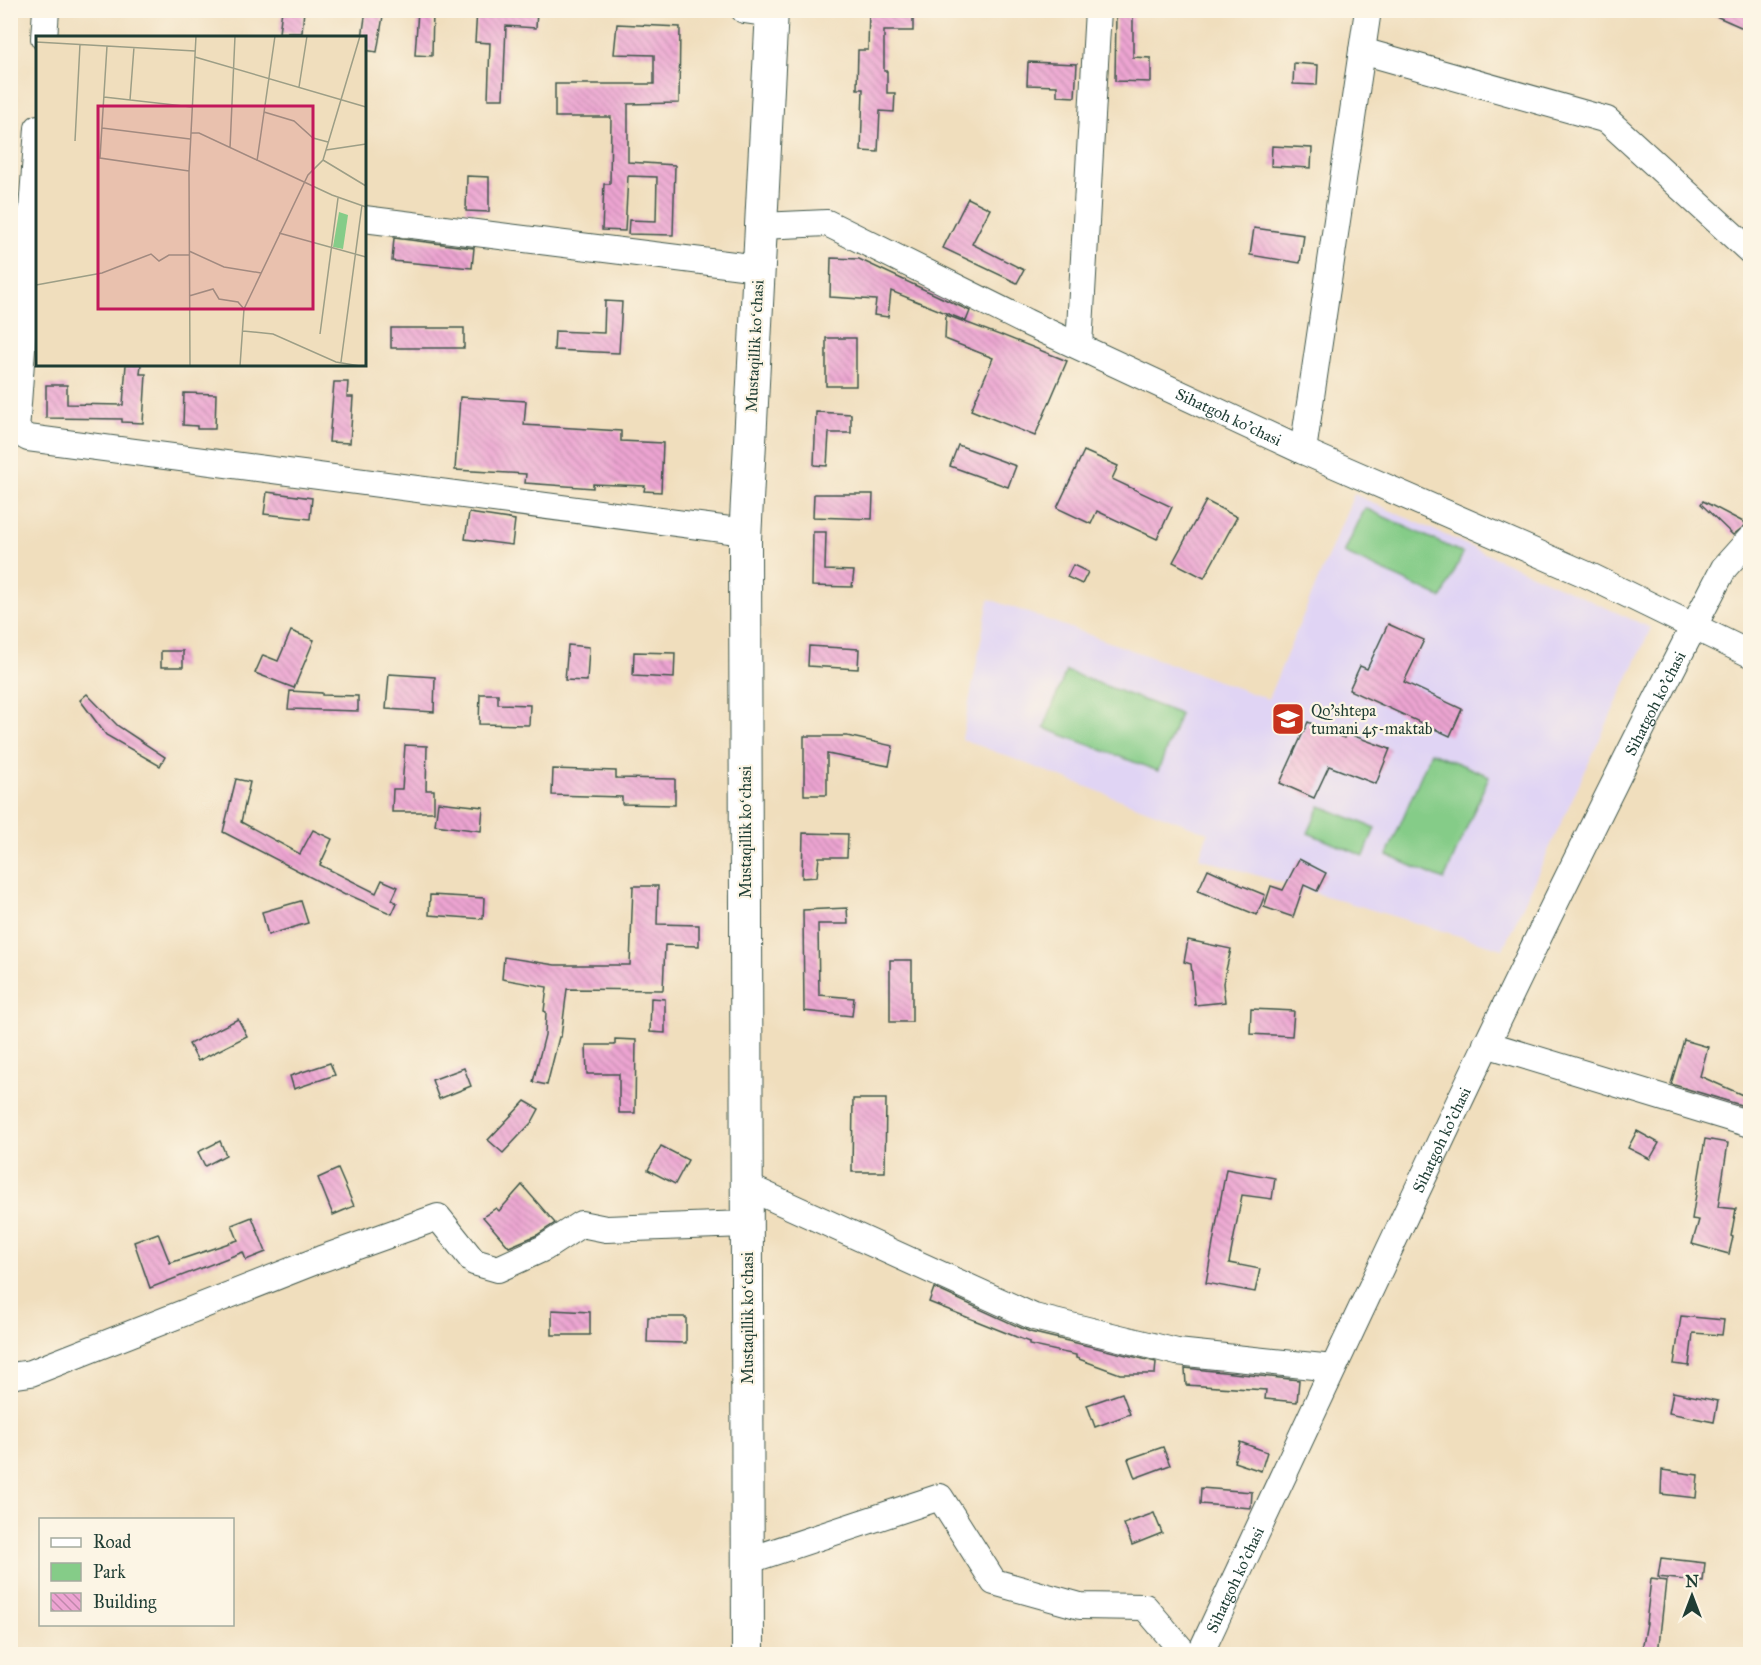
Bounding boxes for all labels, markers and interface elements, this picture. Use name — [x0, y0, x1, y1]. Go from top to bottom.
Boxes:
inset map — [36, 36, 366, 366]
street label: Mustaqillik koʻchasi — [742, 279, 768, 413]
street label: Sihatgoh ko'chasi — [1173, 384, 1285, 450]
street label: Sihatgoh ko'chasi — [1621, 647, 1690, 759]
school or university icon: Qo'shtepa tumani 45-maktab — [1270, 701, 1306, 737]
place label: Qo'shtepa tumani 45-maktab — [1311, 701, 1433, 738]
street label: Mustaqillik koʻchasi — [736, 765, 756, 898]
street label: Sihatgoh ko'chasi — [1408, 1083, 1475, 1196]
street label: Mustaqillik koʻchasi — [738, 1251, 758, 1384]
legend — [39, 1518, 234, 1626]
street label: Sihatgoh ko'chasi — [1202, 1523, 1268, 1636]
text: Road — [93, 1531, 131, 1553]
text: Park — [93, 1561, 126, 1583]
north arrow — [1662, 1566, 1722, 1626]
text: N — [1685, 1572, 1699, 1591]
text: Building — [93, 1591, 157, 1614]

